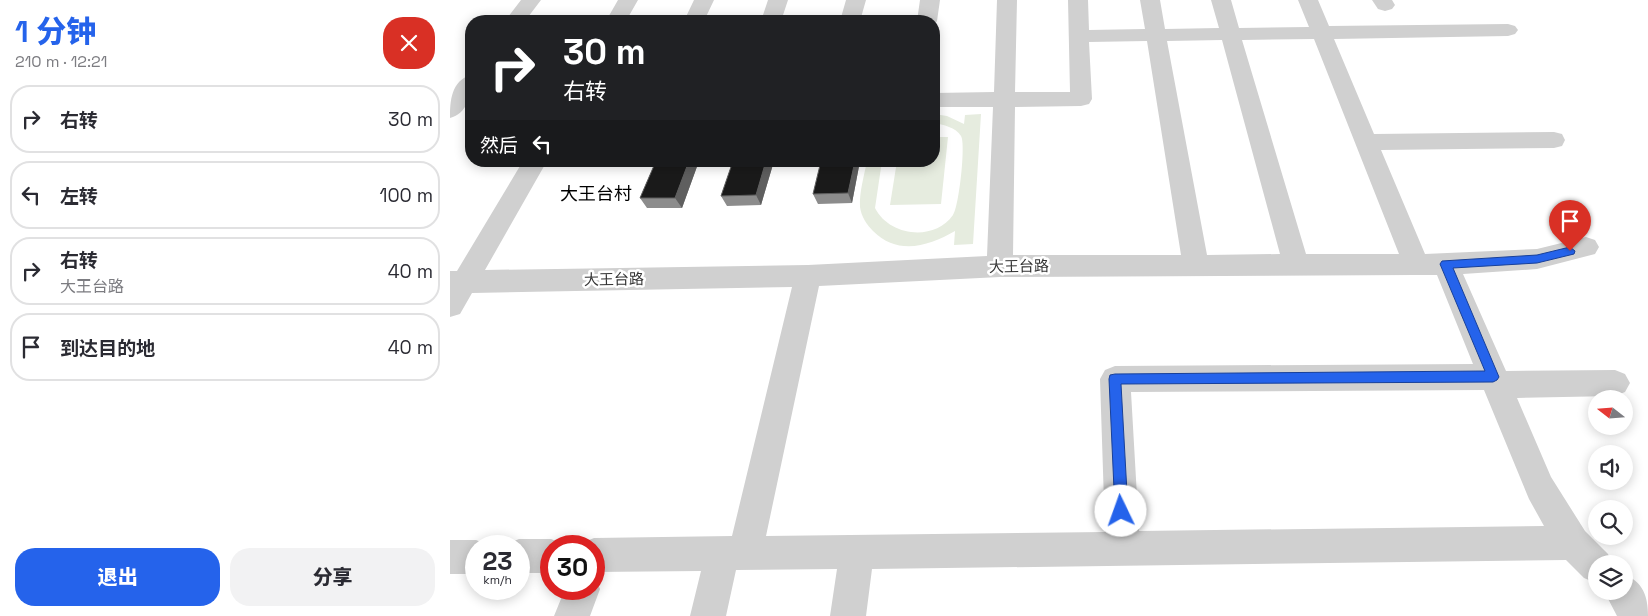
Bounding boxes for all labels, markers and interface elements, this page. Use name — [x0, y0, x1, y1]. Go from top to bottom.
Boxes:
text: 1 分钟 — [15, 12, 96, 51]
button: close — [383, 17, 435, 69]
text: 30 m — [563, 30, 646, 74]
icon: right — [480, 35, 545, 100]
text: 210 m · 12:21 — [15, 51, 107, 72]
text: 右转 — [563, 77, 607, 105]
icon: right — [17, 105, 45, 133]
text: 30 m — [388, 107, 433, 132]
text: 右转 — [60, 108, 98, 133]
icon: left — [528, 130, 556, 158]
text: 然后 — [480, 133, 518, 158]
icon: left — [17, 181, 45, 209]
district label: 大王台村 — [560, 182, 632, 205]
text: 100 m — [379, 183, 433, 208]
text: 左转 — [60, 184, 98, 209]
pin — [1549, 200, 1591, 251]
icon: arrive — [1556, 207, 1584, 235]
text: 右转 — [60, 248, 98, 273]
street label: 大王台路 — [989, 256, 1049, 276]
icon: right — [17, 257, 45, 285]
text: 40 m — [388, 259, 433, 284]
street label: 大王台路 — [584, 269, 644, 289]
text: 大王台路 — [60, 276, 124, 297]
icon: arrive — [17, 333, 45, 361]
text: 40 m — [388, 335, 433, 360]
text: 到达目的地 — [60, 336, 155, 361]
north arrow — [1588, 390, 1632, 435]
map controls — [1588, 390, 1633, 600]
button: sound — [1588, 445, 1633, 490]
position arrow — [1094, 484, 1146, 536]
button: search — [1588, 500, 1633, 545]
speed limit sign: 30 — [540, 535, 605, 600]
text: 23 — [482, 545, 513, 577]
button: 退出 — [15, 548, 220, 606]
button: 分享 — [230, 548, 435, 606]
button: layers — [1588, 555, 1633, 600]
text: km/h — [483, 572, 512, 588]

